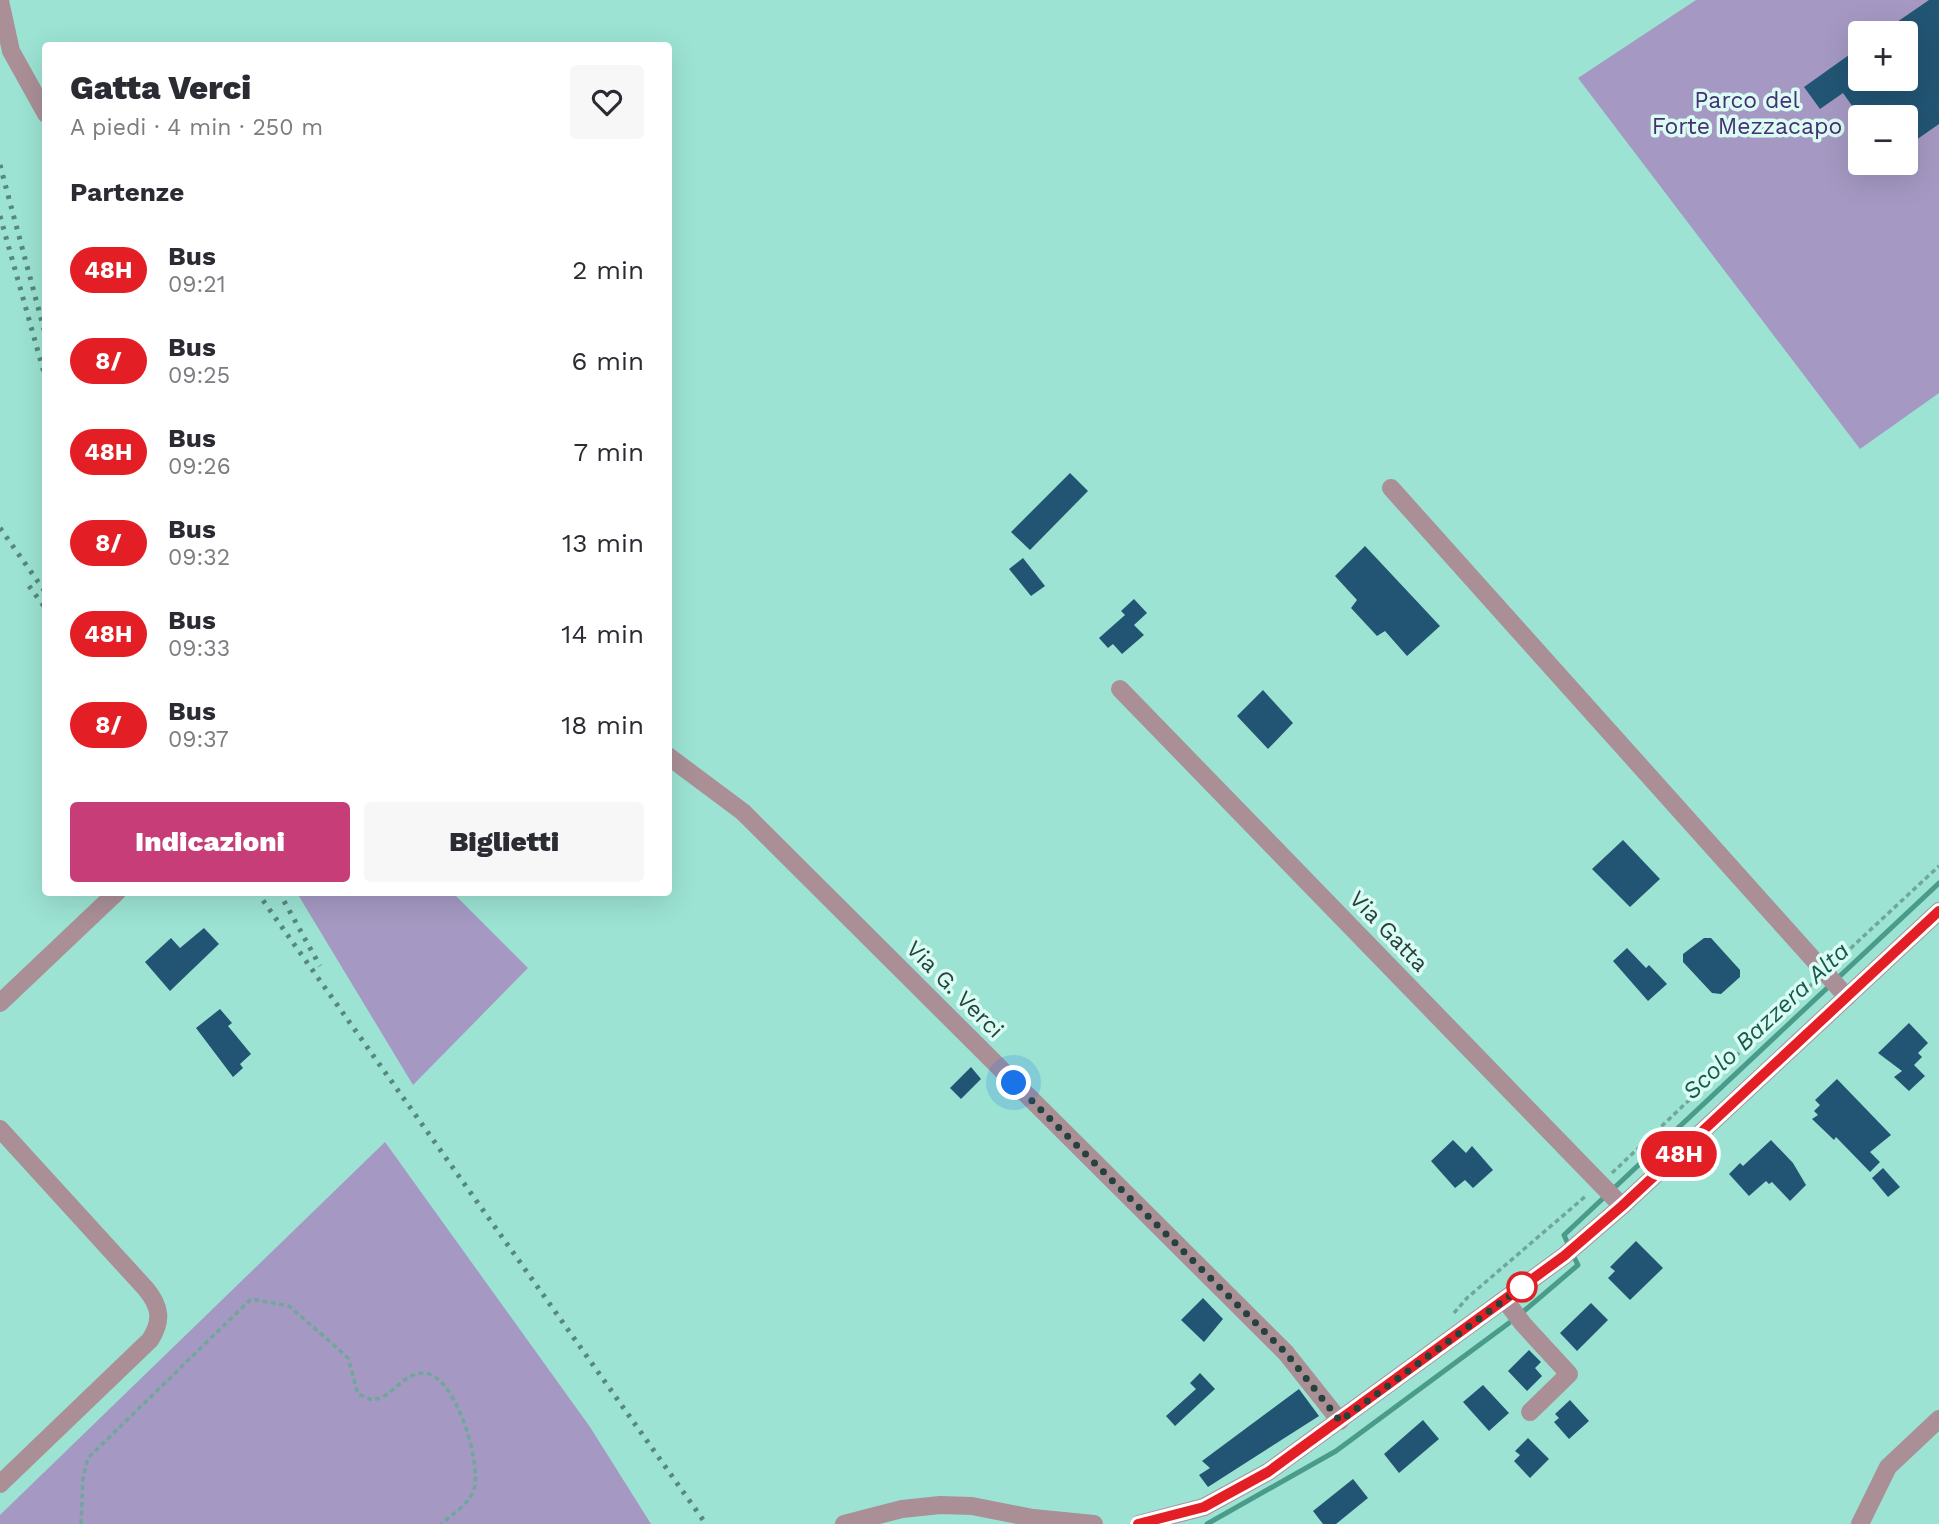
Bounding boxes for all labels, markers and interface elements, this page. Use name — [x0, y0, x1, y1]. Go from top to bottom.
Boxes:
map controls — [1848, 21, 1918, 175]
button: + — [1848, 21, 1918, 91]
button: heart — [570, 65, 644, 139]
text: Gatta Verci — [70, 68, 251, 107]
park label: Parco del Forte Mezzacapo — [1652, 87, 1842, 140]
button: − — [1848, 105, 1918, 175]
text: A piedi · 4 min · 250 m — [70, 114, 323, 141]
text: Partenze — [70, 177, 184, 207]
text: Bus — [168, 241, 216, 271]
text: 2 min — [572, 255, 644, 285]
text: 48H — [84, 256, 133, 284]
text: 09:21 — [168, 271, 226, 298]
text: Bus — [168, 332, 216, 362]
text: 6 min — [572, 346, 644, 376]
text: 8/ — [95, 347, 122, 375]
text: 09:25 — [168, 362, 230, 389]
text: Bus — [168, 423, 216, 453]
text: 7 min — [574, 437, 644, 467]
text: 48H — [84, 438, 133, 466]
text: 09:26 — [168, 453, 231, 480]
text: Bus — [168, 514, 216, 544]
text: 13 min — [562, 528, 644, 558]
text: 8/ — [95, 529, 122, 557]
text: 09:32 — [168, 544, 230, 571]
text: Bus — [168, 605, 216, 635]
text: 14 min — [561, 619, 644, 649]
text: 48H — [84, 620, 133, 648]
text: 09:33 — [168, 635, 230, 662]
text: Bus — [168, 696, 216, 726]
text: 18 min — [561, 710, 644, 740]
text: 8/ — [95, 711, 122, 739]
text: 09:37 — [168, 726, 229, 753]
button: Indicazioni — [70, 802, 350, 882]
button: Biglietti — [364, 802, 644, 882]
street label: Via Gatta — [1344, 886, 1434, 977]
street label: Via G. Verci — [900, 935, 1009, 1044]
water label: Scolo Bazzera Alta — [1677, 937, 1855, 1105]
your location — [996, 1065, 1031, 1100]
line badge: 48H — [1639, 1131, 1719, 1177]
text: 48H — [1655, 1140, 1703, 1168]
unlabelled marker — [1507, 1272, 1537, 1302]

